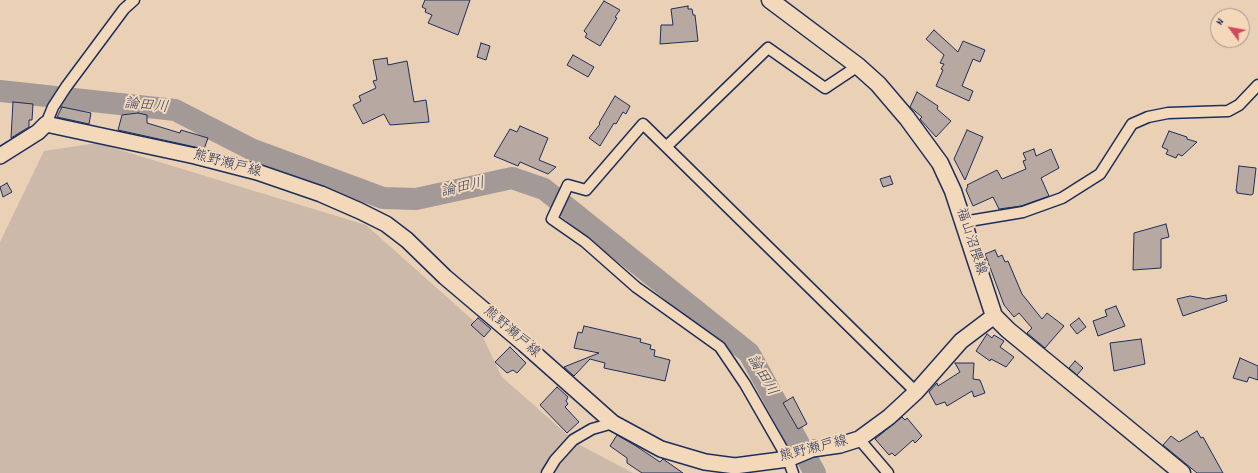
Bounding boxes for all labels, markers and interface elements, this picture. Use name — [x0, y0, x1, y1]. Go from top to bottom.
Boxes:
north arrow — [1210, 8, 1250, 48]
text: N — [1212, 16, 1229, 29]
water label: 論田川 — [123, 96, 169, 118]
street label: 熊野瀬戸線 — [191, 148, 263, 182]
water label: 論田川 — [439, 176, 487, 202]
street label: 福山沼隈線 — [951, 206, 989, 278]
street label: 熊野瀬戸線 — [479, 304, 543, 362]
water label: 論田川 — [742, 352, 780, 400]
street label: 熊野瀬戸線 — [778, 433, 850, 467]

